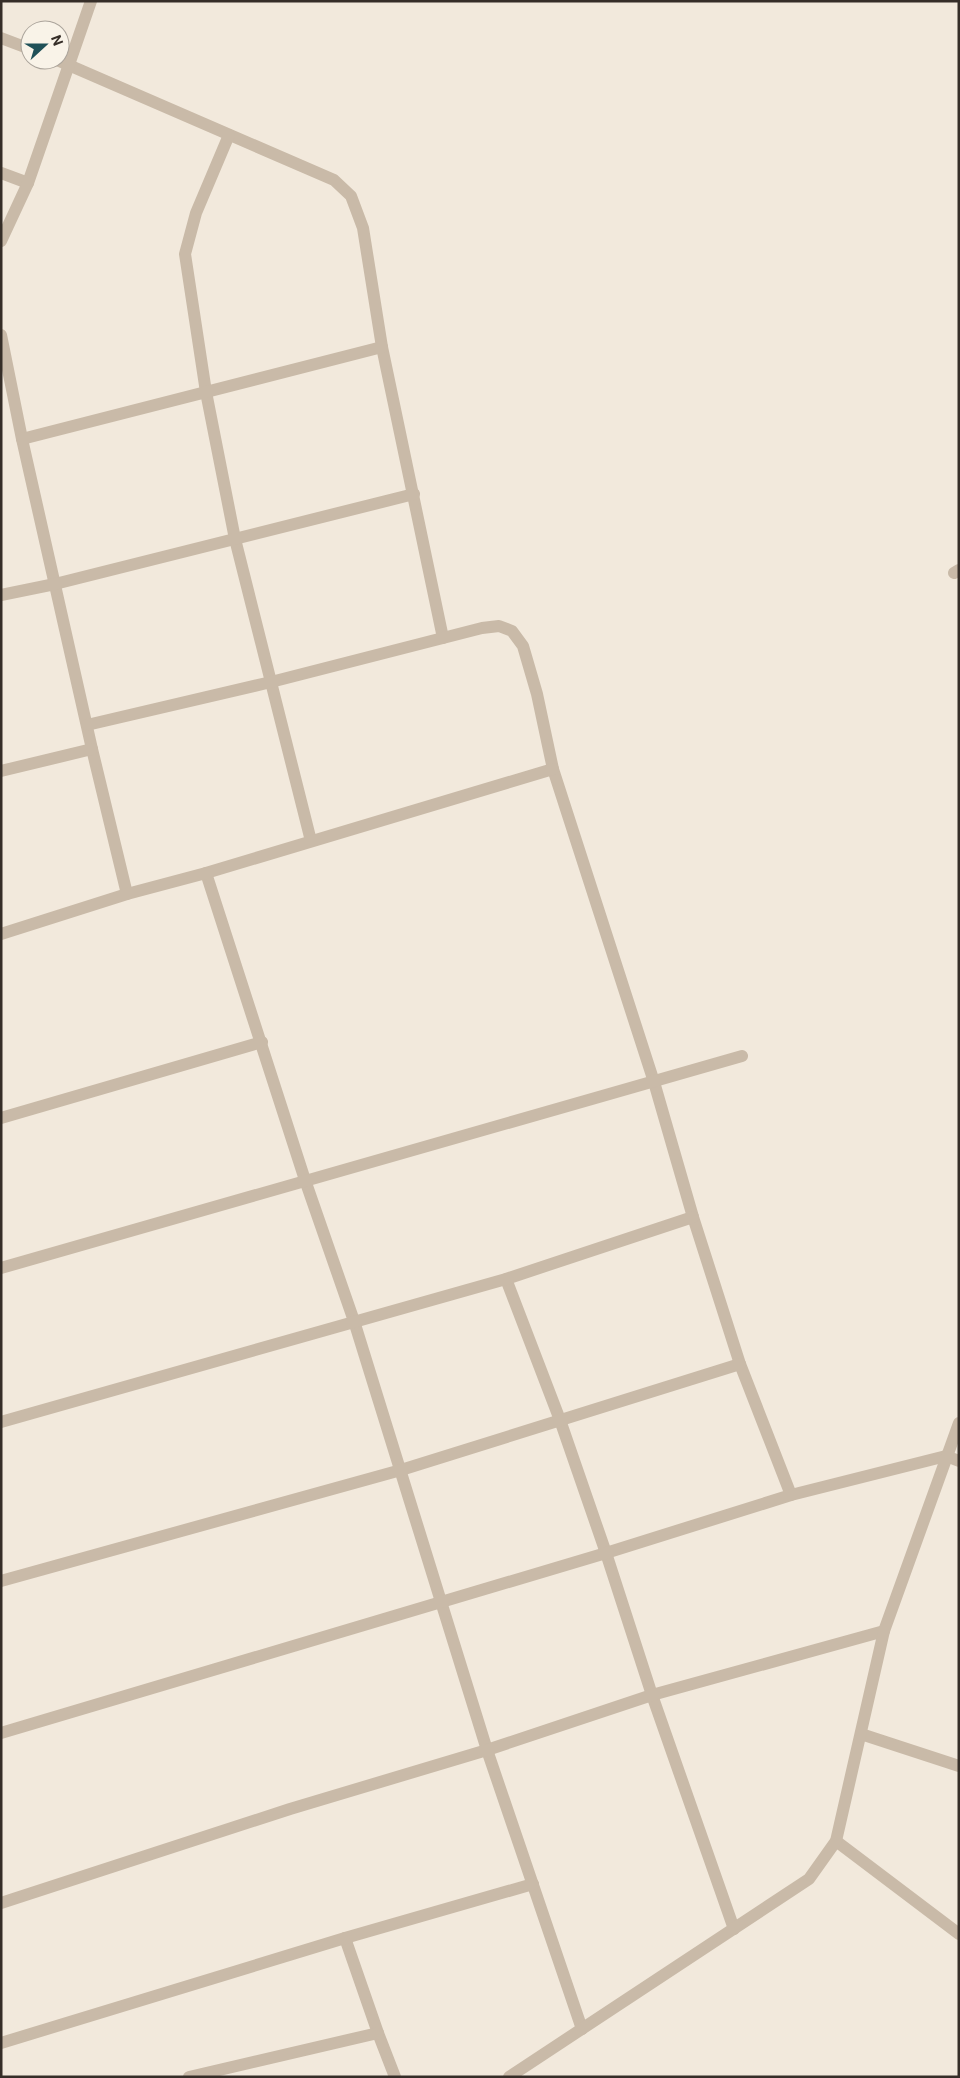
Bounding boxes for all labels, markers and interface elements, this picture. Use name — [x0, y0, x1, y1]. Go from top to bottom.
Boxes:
north arrow — [20, 20, 70, 70]
text: N — [48, 33, 66, 48]

